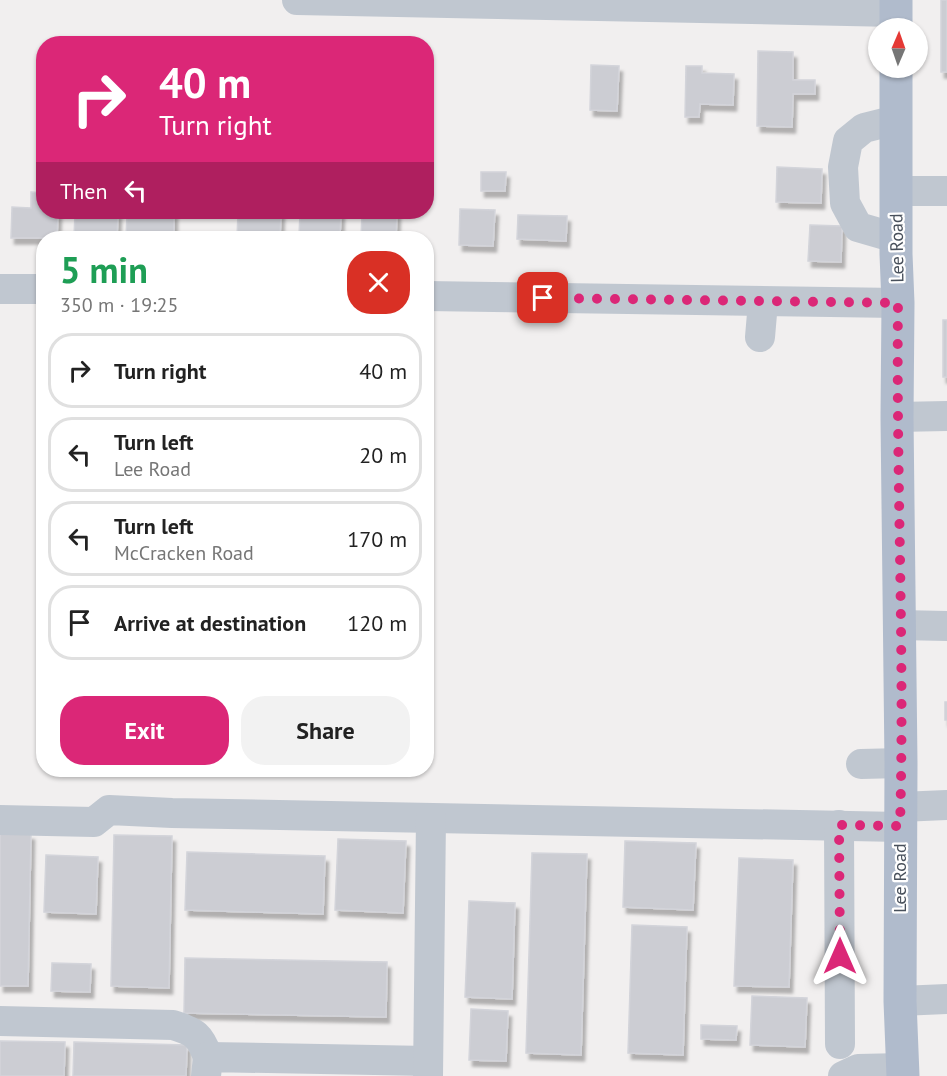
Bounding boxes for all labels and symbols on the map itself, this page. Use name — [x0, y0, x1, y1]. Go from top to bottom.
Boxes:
north arrow — [868, 18, 928, 78]
street label: Lee Road — [884, 213, 909, 283]
pin — [517, 272, 568, 323]
street label: Lee Road — [888, 843, 911, 913]
position arrow — [808, 924, 872, 988]

